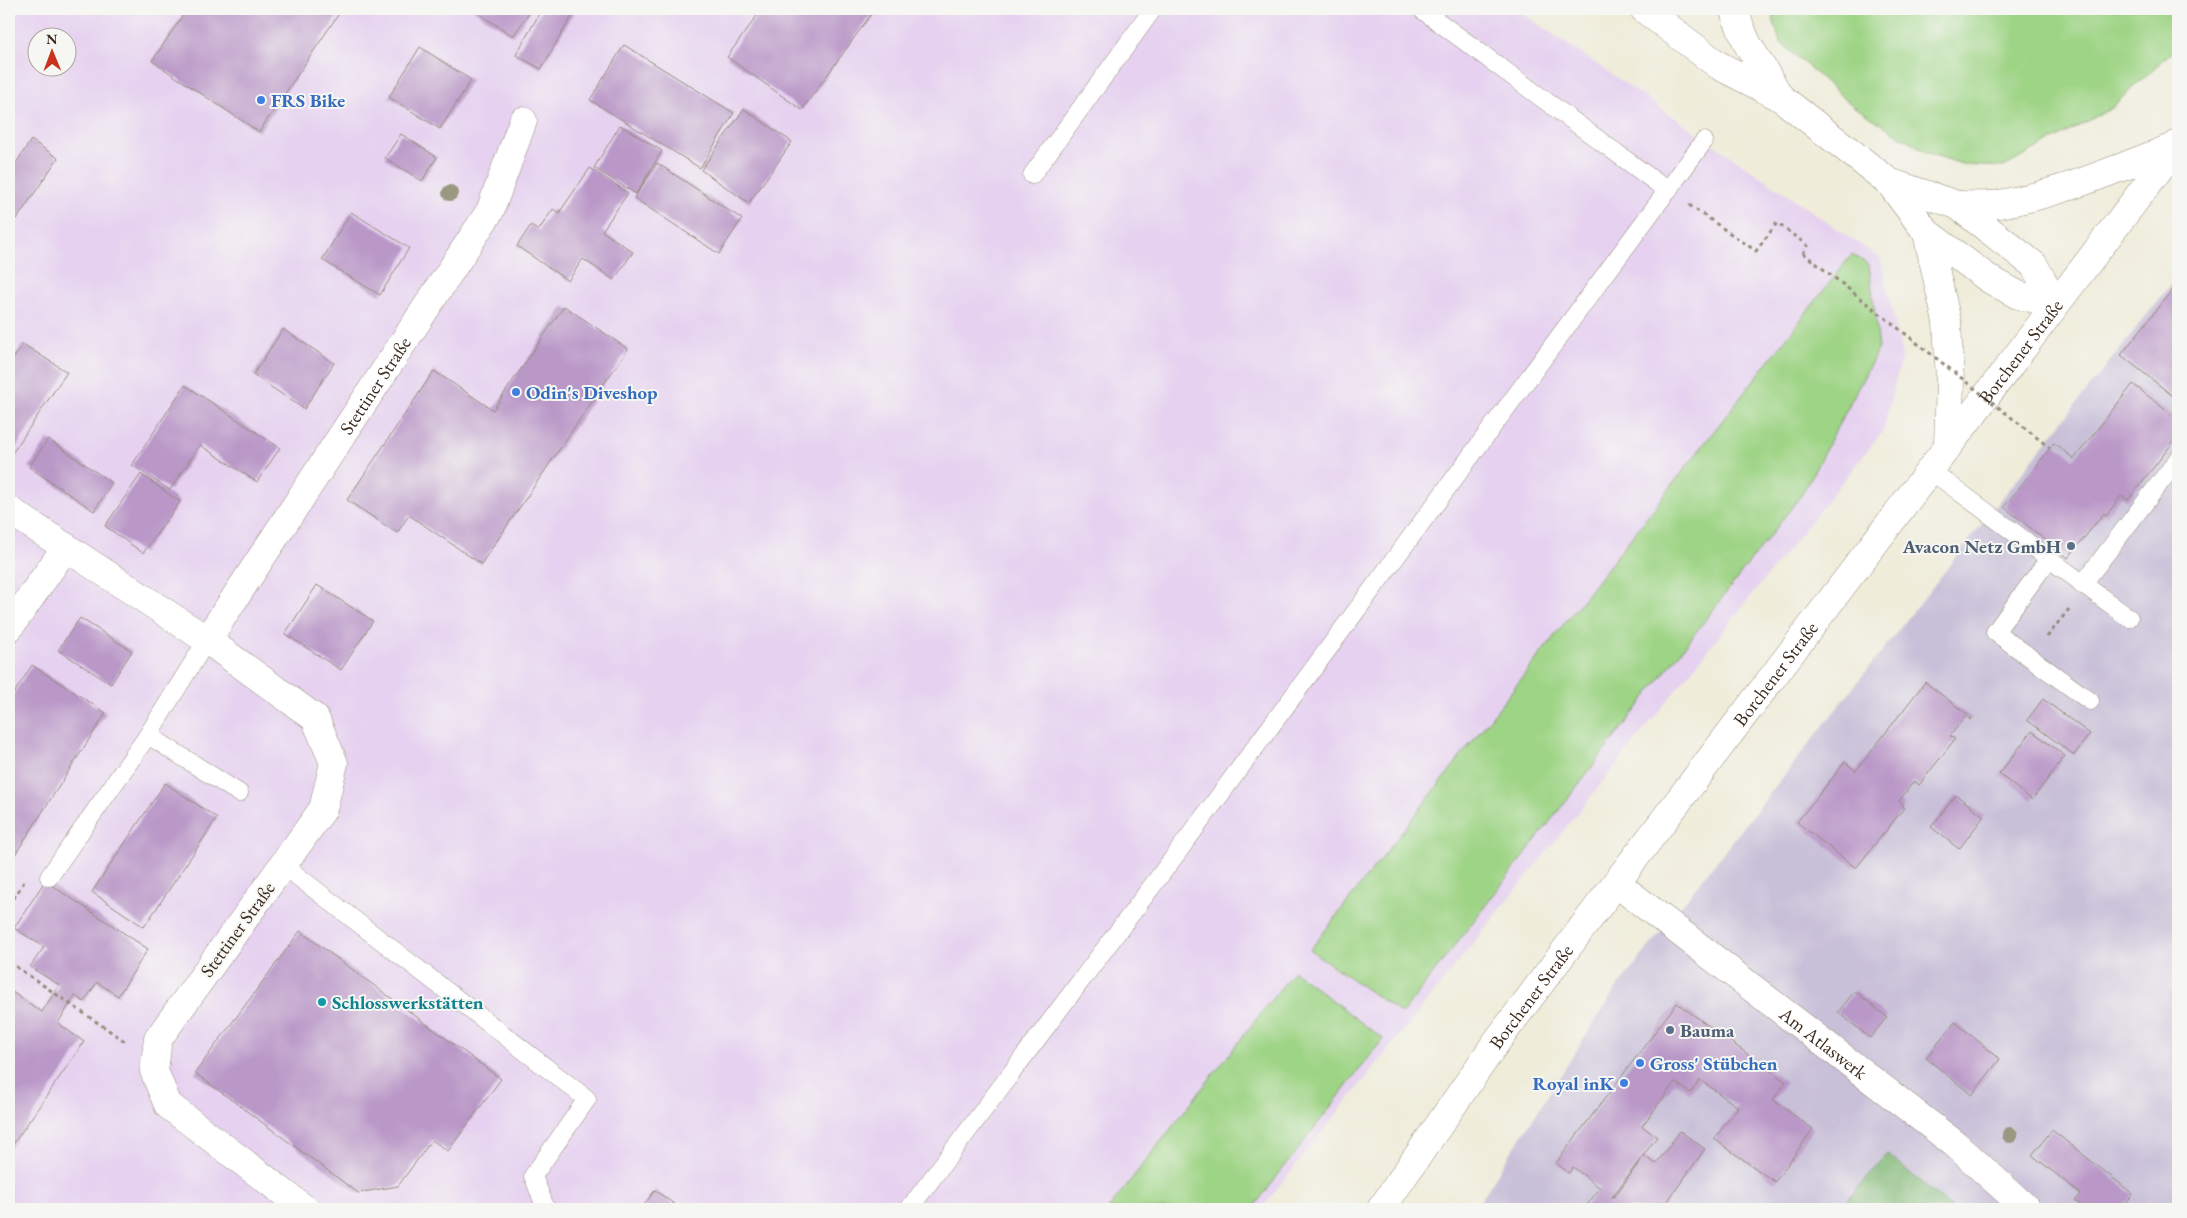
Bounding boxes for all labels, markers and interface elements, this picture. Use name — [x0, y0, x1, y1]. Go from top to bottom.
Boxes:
north arrow — [28, 28, 78, 78]
text: N — [46, 30, 58, 48]
place label: FRS Bike — [271, 88, 345, 113]
marker: FRS Bike — [255, 94, 267, 106]
street label: Borchener Straße — [1973, 294, 2069, 409]
street label: Stettiner Straße — [334, 332, 417, 439]
place label: Odin's Diveshop — [526, 380, 658, 405]
marker: Odin's Diveshop — [510, 386, 522, 398]
place label: Avacon Netz GmbH — [1901, 534, 2061, 559]
marker: Avacon Netz GmbH — [2065, 540, 2077, 552]
street label: Borchener Straße — [1728, 617, 1823, 731]
street label: Stettiner Straße — [194, 877, 280, 982]
street label: Borchener Straße — [1483, 939, 1579, 1054]
place label: Schlosswerkstätten — [332, 990, 484, 1015]
marker: Schlosswerkstätten — [316, 996, 328, 1008]
street label: Am Atlaswerk — [1773, 1001, 1873, 1086]
place label: Bauma — [1680, 1018, 1735, 1043]
marker: Bauma — [1664, 1024, 1676, 1036]
place label: Gross' Stübchen — [1650, 1051, 1778, 1076]
marker: Gross' Stübchen — [1634, 1057, 1646, 1069]
place label: Royal inK — [1533, 1071, 1614, 1096]
marker: Royal inK — [1618, 1077, 1630, 1089]

